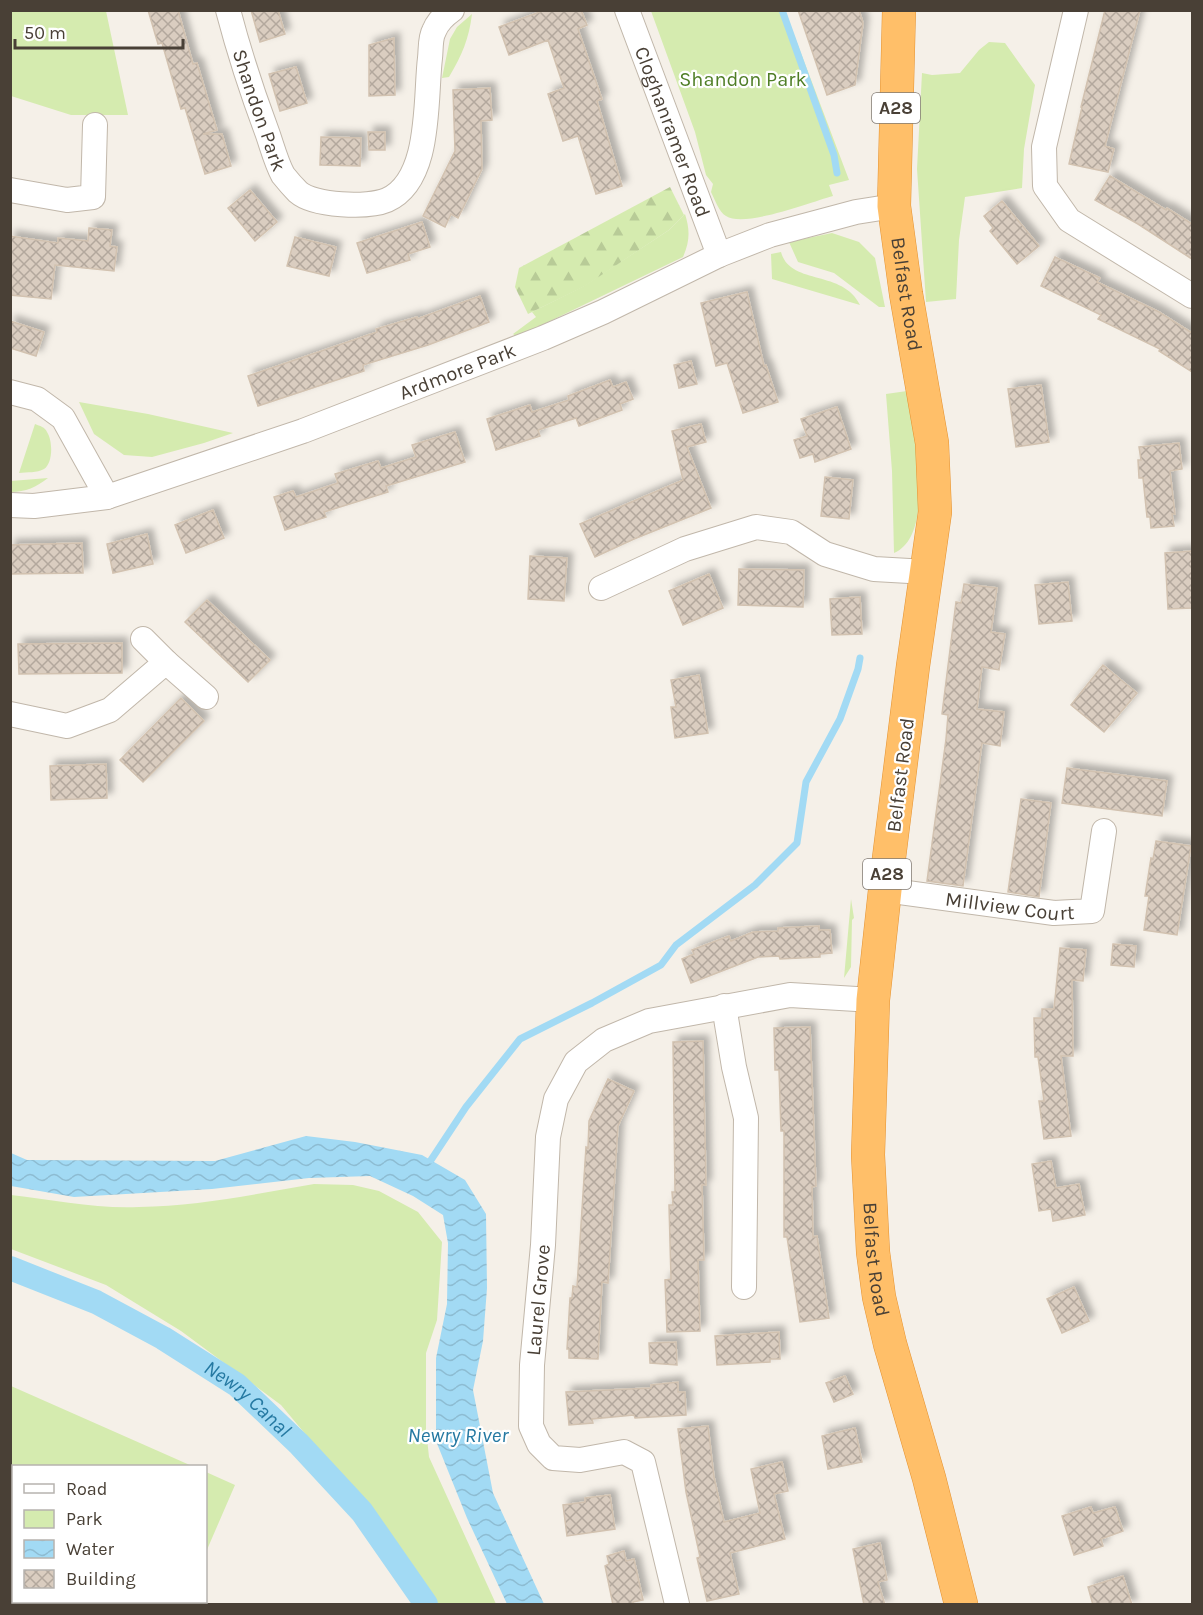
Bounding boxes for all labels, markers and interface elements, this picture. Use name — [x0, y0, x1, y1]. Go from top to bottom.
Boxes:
scale bar — [15, 12, 183, 50]
text: 50 m — [24, 22, 66, 44]
street label: Cloghanramer Road — [630, 43, 715, 220]
street label: Shandon Park — [228, 47, 291, 175]
park label: Shandon Park — [679, 68, 807, 91]
road number: A28 — [872, 93, 920, 123]
street label: Belfast Road — [886, 236, 927, 353]
street label: Ardmore Park — [396, 339, 519, 405]
street label: Belfast Road — [882, 717, 919, 834]
road number: A28 — [863, 859, 911, 889]
street label: Millview Court — [944, 887, 1075, 926]
street label: Belfast Road — [858, 1202, 894, 1319]
street label: Laurel Grove — [522, 1243, 555, 1357]
water label: Newry Canal — [200, 1355, 296, 1442]
water label: Newry River — [408, 1423, 509, 1447]
legend — [12, 1465, 207, 1603]
text: Road — [66, 1478, 107, 1500]
text: Park — [66, 1508, 103, 1530]
text: Water — [66, 1538, 114, 1560]
text: Building — [66, 1568, 136, 1590]

